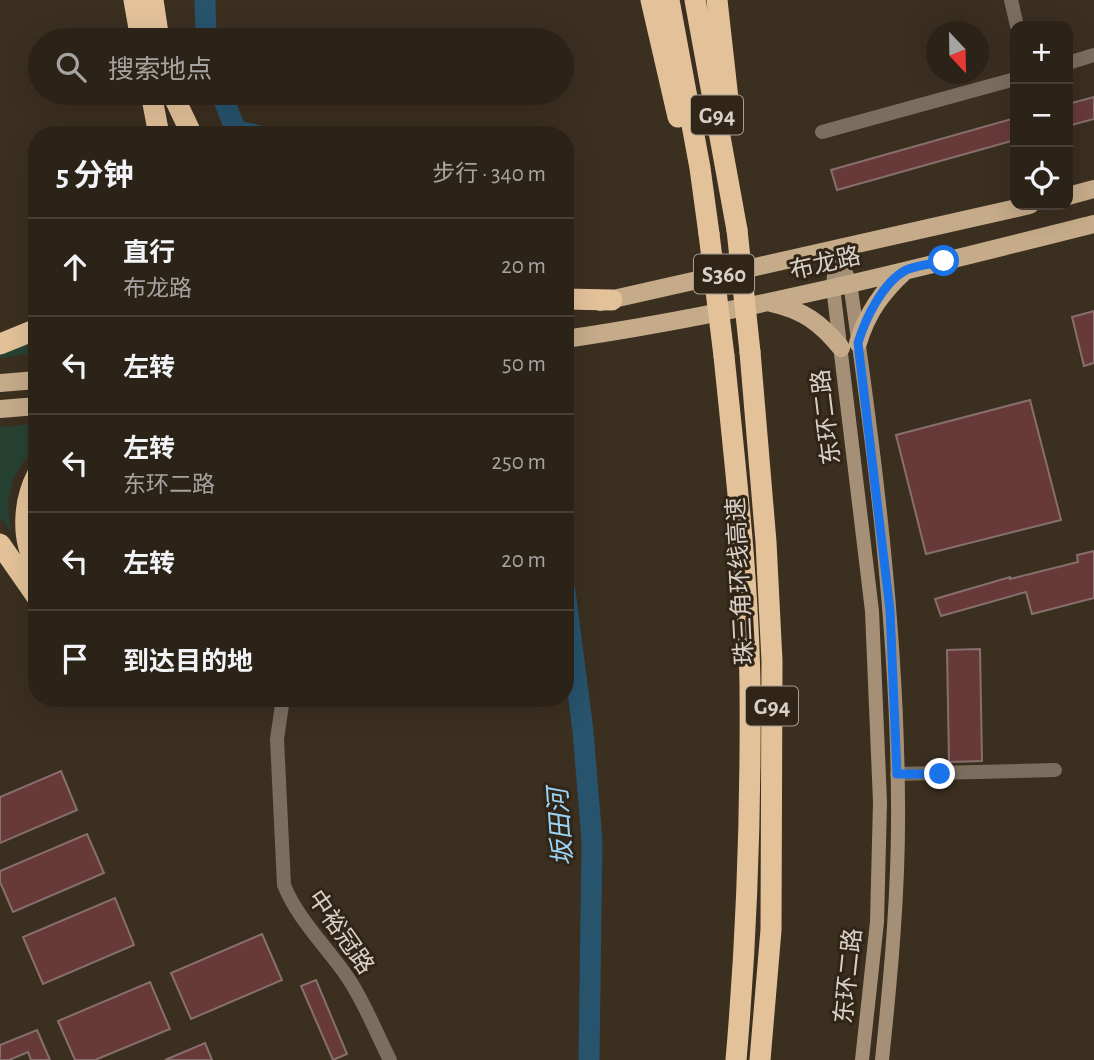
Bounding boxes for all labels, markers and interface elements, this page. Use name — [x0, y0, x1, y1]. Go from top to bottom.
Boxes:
north arrow — [926, 21, 989, 84]
map controls — [1010, 21, 1073, 210]
button: + — [1010, 21, 1073, 84]
search box — [28, 28, 574, 105]
icon: search — [52, 48, 90, 86]
text: 搜索地点 — [108, 57, 212, 83]
button: − — [1010, 84, 1073, 147]
road number: G94 — [691, 96, 743, 134]
button: locate — [1010, 147, 1073, 210]
text: 5 分钟 — [56, 161, 134, 191]
text: 步行 · 340 m — [432, 163, 546, 186]
text: 直行 — [123, 240, 175, 266]
street label: 布龙路 — [787, 242, 863, 284]
route start — [928, 245, 959, 276]
icon: ahead — [56, 248, 94, 286]
text: 20 m — [501, 255, 546, 278]
road number: S360 — [694, 255, 754, 294]
text: 布龙路 — [123, 278, 192, 301]
icon: left — [56, 346, 94, 384]
text: 50 m — [502, 353, 546, 376]
text: 左转 — [123, 355, 175, 381]
street label: 东环二路 — [807, 368, 845, 466]
text: 左转 — [123, 436, 175, 462]
icon: left — [56, 444, 94, 482]
text: 250 m — [492, 451, 546, 474]
text: 东环二路 — [123, 474, 215, 497]
street label: 珠三角环线高速 — [723, 496, 757, 666]
icon: left — [56, 542, 94, 580]
text: 20 m — [501, 549, 546, 572]
text: 左转 — [123, 551, 175, 577]
icon: arrive — [56, 640, 94, 678]
text: 到达目的地 — [123, 649, 253, 675]
road number: G94 — [746, 686, 798, 726]
route end — [924, 758, 955, 789]
water label: 坂田河 — [544, 782, 577, 867]
street label: 中裕冠路 — [303, 885, 379, 979]
street label: 东环二路 — [830, 927, 866, 1025]

